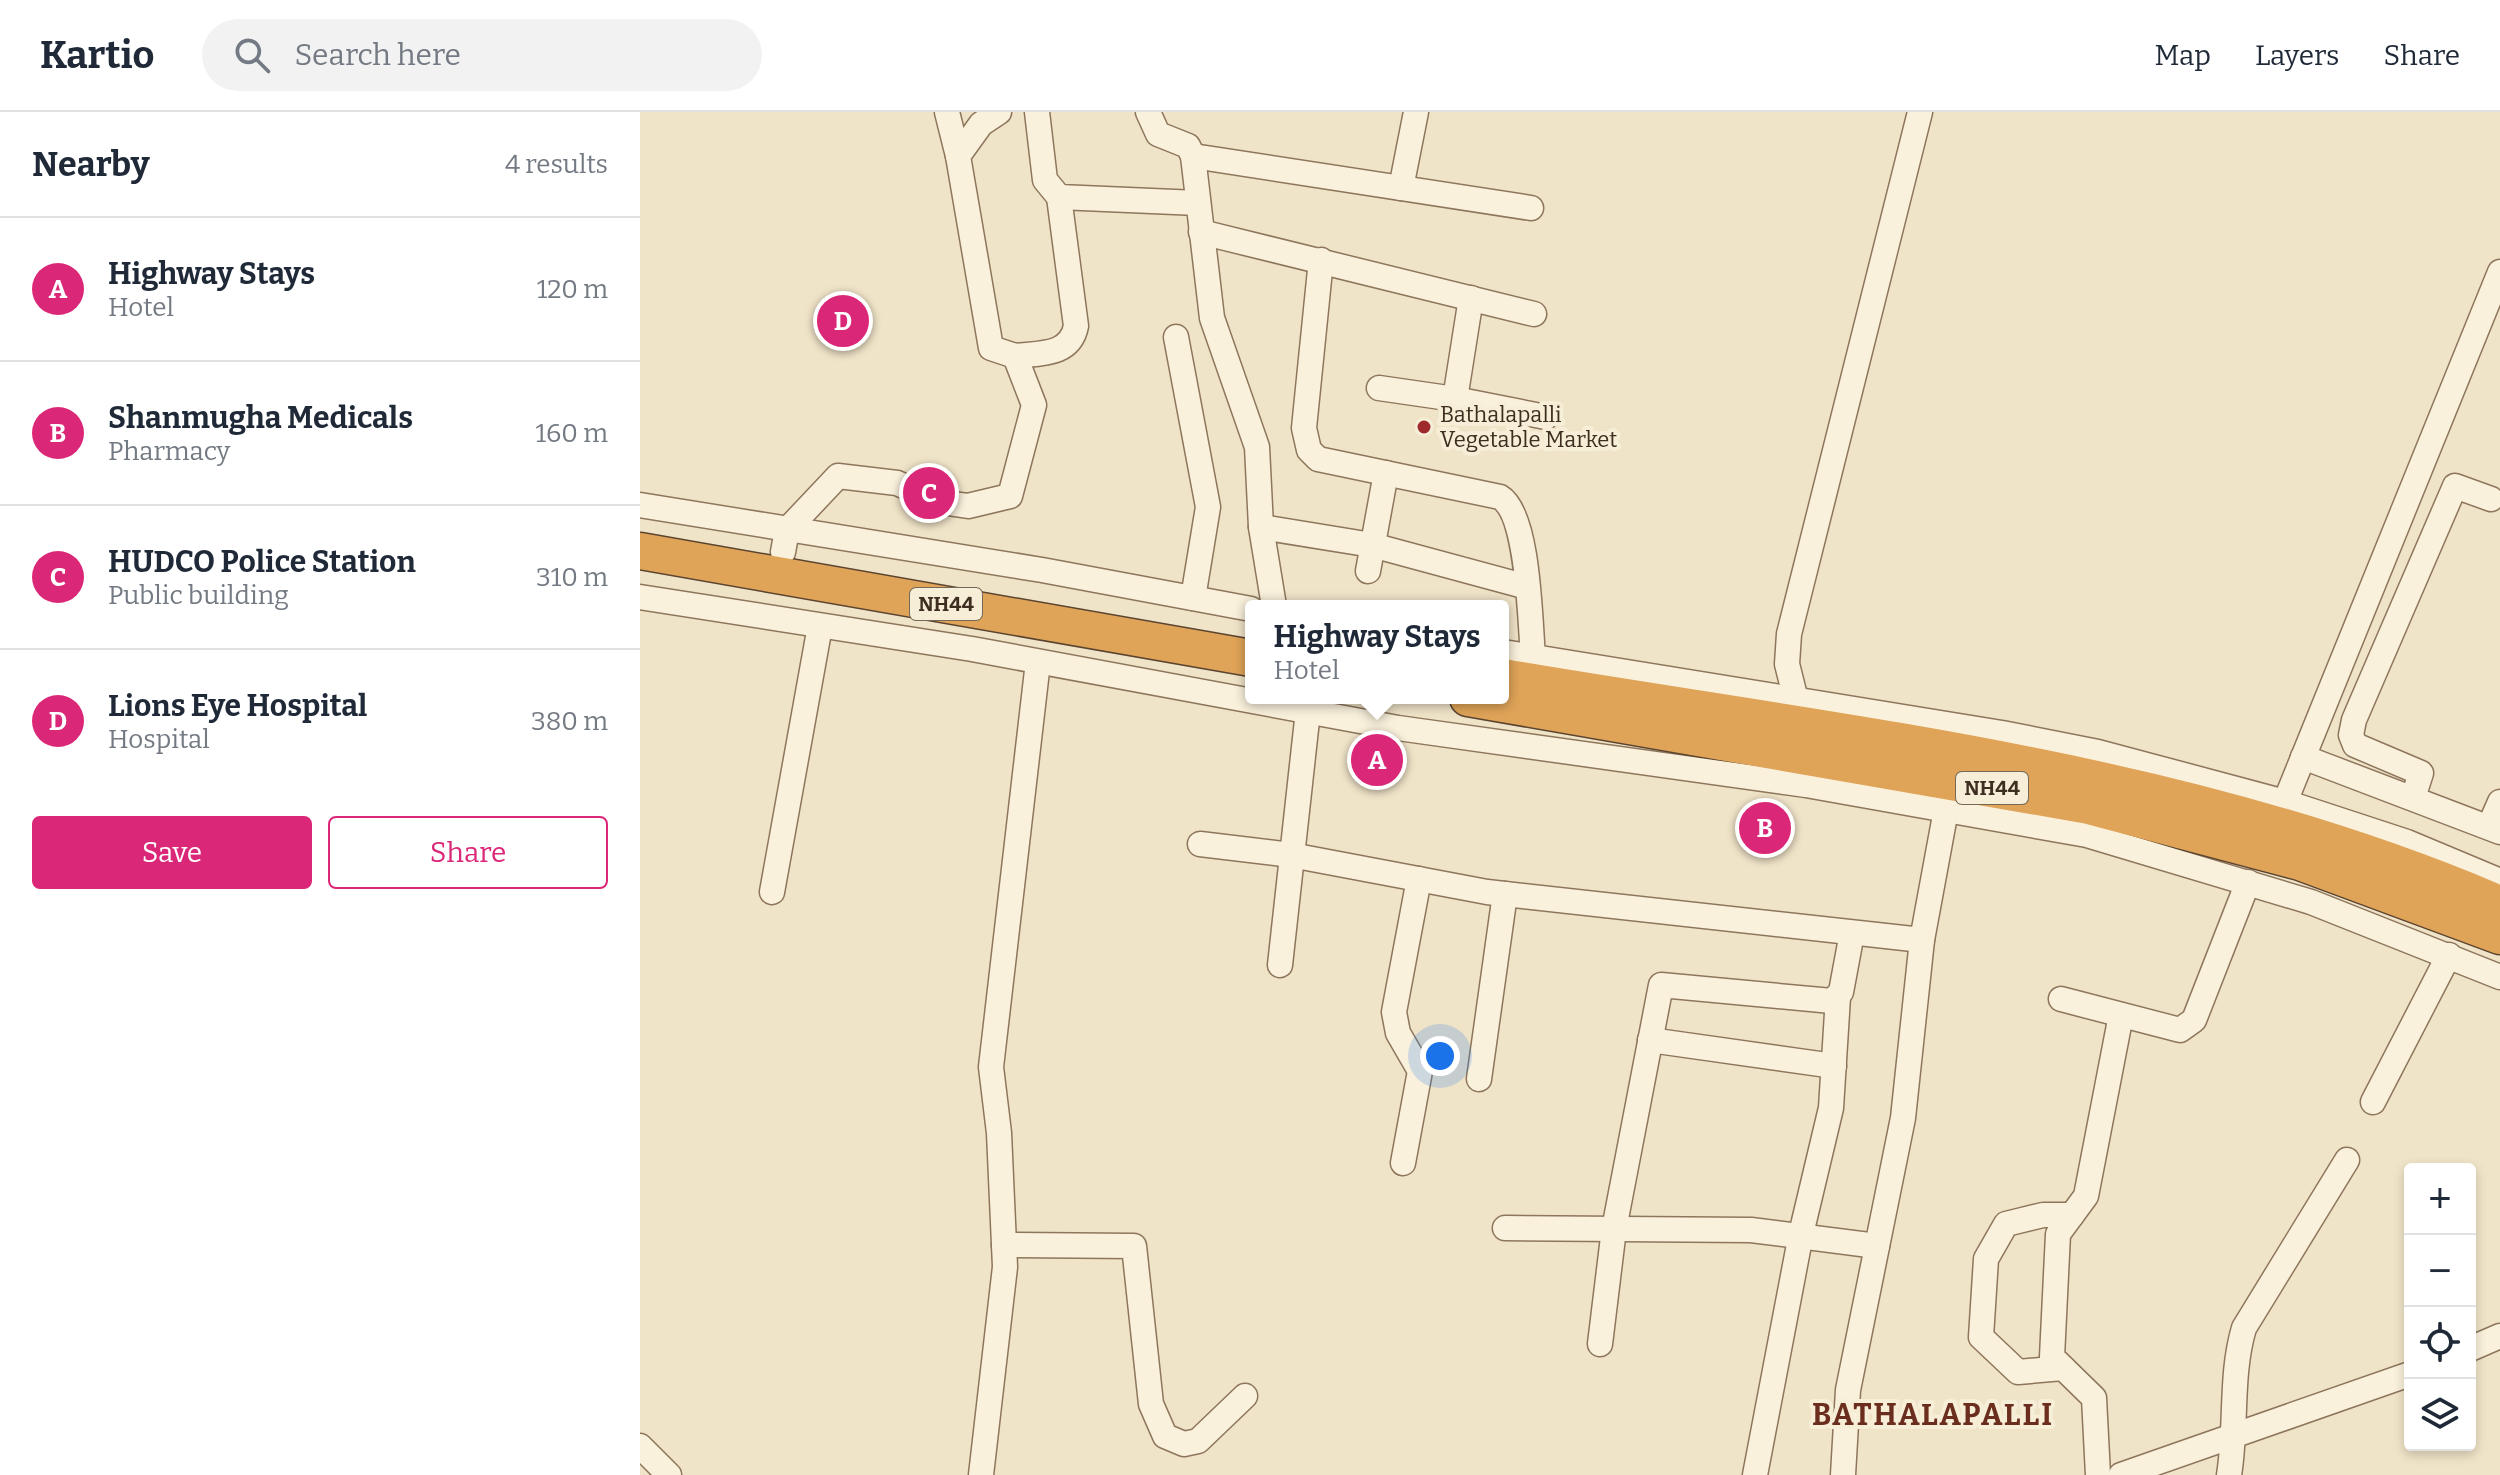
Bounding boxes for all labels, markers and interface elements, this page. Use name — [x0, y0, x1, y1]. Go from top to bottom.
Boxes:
search box — [202, 19, 762, 91]
text: Kartio — [40, 32, 154, 78]
icon: search — [230, 33, 274, 77]
text: Search here — [294, 37, 461, 73]
text: Map — [2154, 39, 2211, 72]
text: Layers — [2255, 39, 2339, 72]
text: Share — [2383, 39, 2460, 72]
text: Nearby — [32, 144, 150, 185]
text: 4 results — [505, 149, 608, 180]
text: Highway Stays — [108, 256, 315, 292]
text: A — [49, 274, 67, 305]
text: 120 m — [537, 274, 608, 305]
pin: D — [817, 291, 869, 351]
text: Hotel — [108, 292, 174, 323]
text: Shanmugha Medicals — [108, 400, 413, 436]
place label: Bathalapalli Vegetable Market — [1440, 401, 1617, 453]
text: B — [50, 418, 66, 449]
text: 160 m — [536, 418, 608, 449]
marker: Bathalapalli Vegetable Market — [1415, 418, 1433, 436]
text: Pharmacy — [108, 436, 230, 467]
pin: C — [903, 463, 955, 523]
text: HUDCO Police Station — [108, 544, 416, 580]
text: C — [50, 562, 66, 593]
text: 310 m — [536, 562, 608, 593]
text: Public building — [108, 580, 289, 611]
road number: NH44 — [910, 588, 982, 620]
popup — [1245, 600, 1509, 704]
text: Highway Stays — [1274, 619, 1480, 655]
text: Hotel — [1274, 655, 1340, 686]
text: Lions Eye Hospital — [108, 688, 367, 724]
text: D — [49, 706, 67, 737]
text: 380 m — [531, 706, 608, 737]
text: Hospital — [108, 724, 210, 755]
pin: A — [1351, 730, 1403, 790]
road number: NH44 — [1956, 772, 2028, 804]
pin: B — [1739, 798, 1791, 858]
button: Save — [32, 816, 312, 889]
button: Share — [328, 816, 608, 889]
your location — [1420, 1036, 1460, 1076]
map controls — [2404, 1163, 2476, 1451]
button: + — [2404, 1163, 2476, 1235]
button: − — [2404, 1235, 2476, 1307]
button: locate — [2404, 1307, 2476, 1379]
button: layers — [2404, 1379, 2476, 1451]
district label: BATHALAPALLI — [1812, 1397, 2054, 1433]

